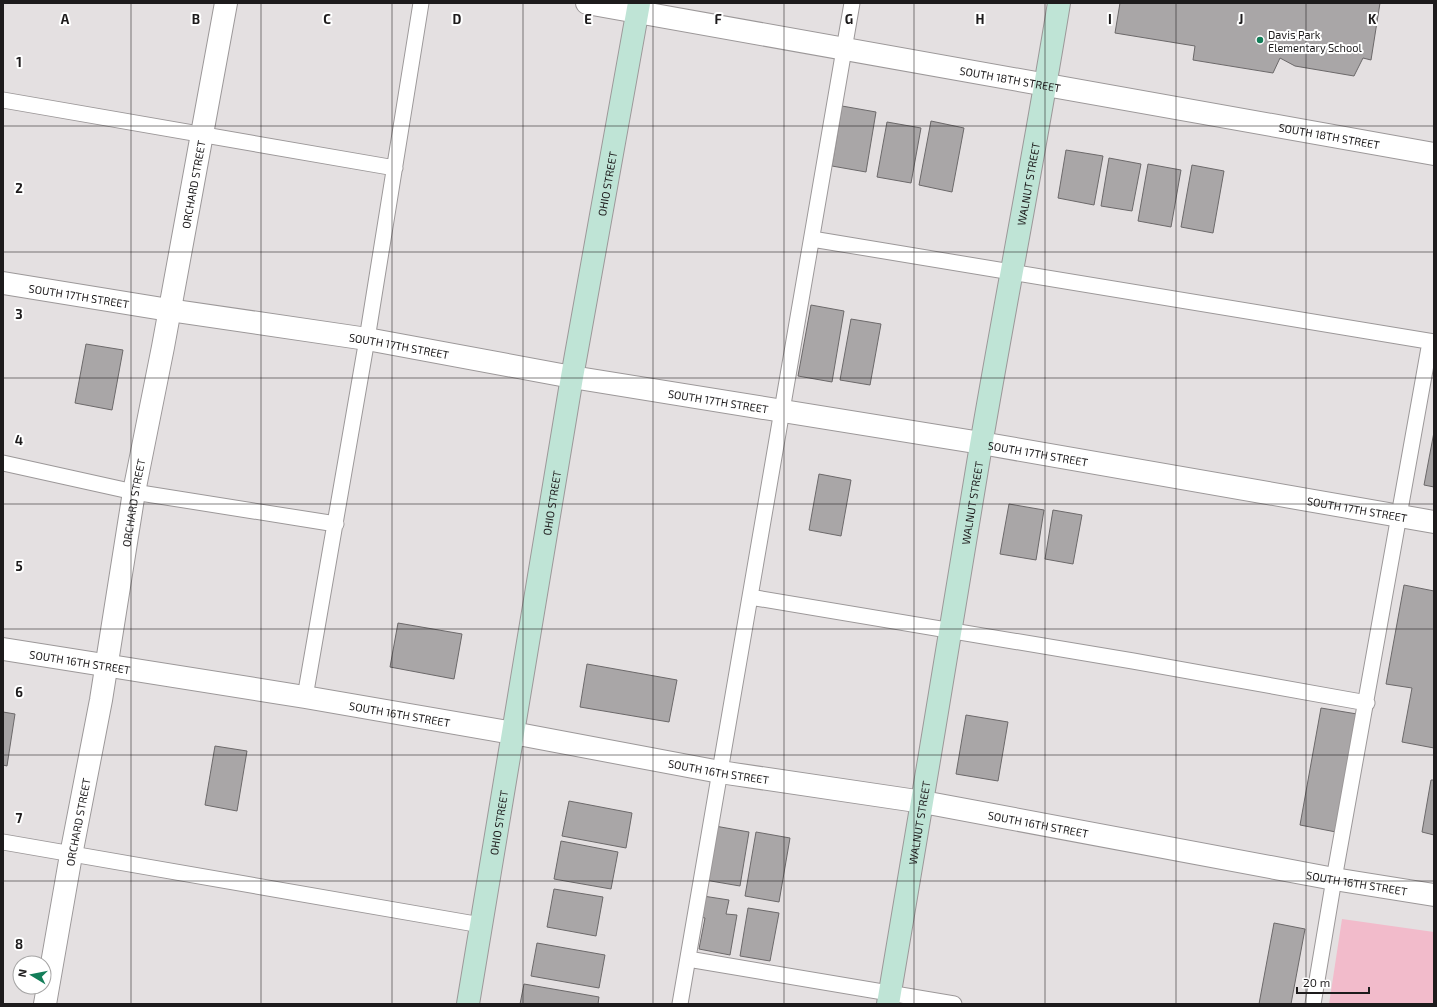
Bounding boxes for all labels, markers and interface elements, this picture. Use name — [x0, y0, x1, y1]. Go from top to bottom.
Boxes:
text: A — [61, 11, 70, 27]
text: B — [192, 11, 200, 27]
text: C — [323, 11, 331, 27]
text: D — [453, 11, 462, 27]
text: E — [584, 11, 592, 27]
text: F — [714, 11, 722, 27]
text: G — [845, 11, 853, 27]
text: H — [976, 11, 985, 27]
text: I — [1108, 11, 1112, 27]
text: J — [1239, 11, 1243, 27]
text: K — [1368, 11, 1377, 27]
place label: Davis Park Elementary School — [1268, 28, 1362, 54]
marker: Davis Park Elementary School — [1255, 35, 1265, 45]
text: 1 — [16, 54, 22, 70]
street label: SOUTH 18TH STREET — [959, 63, 1063, 94]
street label: SOUTH 18TH STREET — [1278, 120, 1381, 151]
street label: ORCHARD STREET — [178, 139, 207, 229]
street label: WALNUT STREET — [1014, 141, 1042, 227]
street label: OHIO STREET — [594, 150, 619, 217]
text: 2 — [15, 180, 23, 196]
street label: SOUTH 17TH STREET — [28, 281, 131, 310]
text: 3 — [15, 306, 23, 322]
street label: SOUTH 17TH STREET — [348, 330, 451, 361]
street label: SOUTH 17TH STREET — [667, 386, 770, 415]
text: 4 — [15, 432, 23, 448]
street label: SOUTH 17TH STREET — [987, 438, 1090, 468]
street label: ORCHARD STREET — [119, 457, 147, 548]
street label: WALNUT STREET — [958, 460, 985, 546]
street label: OHIO STREET — [539, 469, 563, 536]
street label: SOUTH 17TH STREET — [1306, 493, 1409, 524]
text: 5 — [15, 558, 23, 574]
street label: SOUTH 16TH STREET — [29, 647, 132, 676]
text: 6 — [15, 684, 23, 700]
street label: SOUTH 16TH STREET — [348, 698, 452, 729]
street label: SOUTH 16TH STREET — [667, 756, 771, 786]
street label: ORCHARD STREET — [63, 776, 92, 867]
street label: WALNUT STREET — [905, 779, 932, 865]
street label: OHIO STREET — [486, 788, 510, 856]
street label: SOUTH 16TH STREET — [987, 808, 1090, 839]
text: 7 — [16, 810, 23, 826]
street label: SOUTH 16TH STREET — [1305, 867, 1409, 897]
text: 8 — [15, 936, 23, 952]
north arrow — [12, 955, 52, 995]
text: N — [15, 968, 29, 978]
scale bar — [1297, 969, 1369, 995]
text: 20 m — [1303, 975, 1330, 989]

